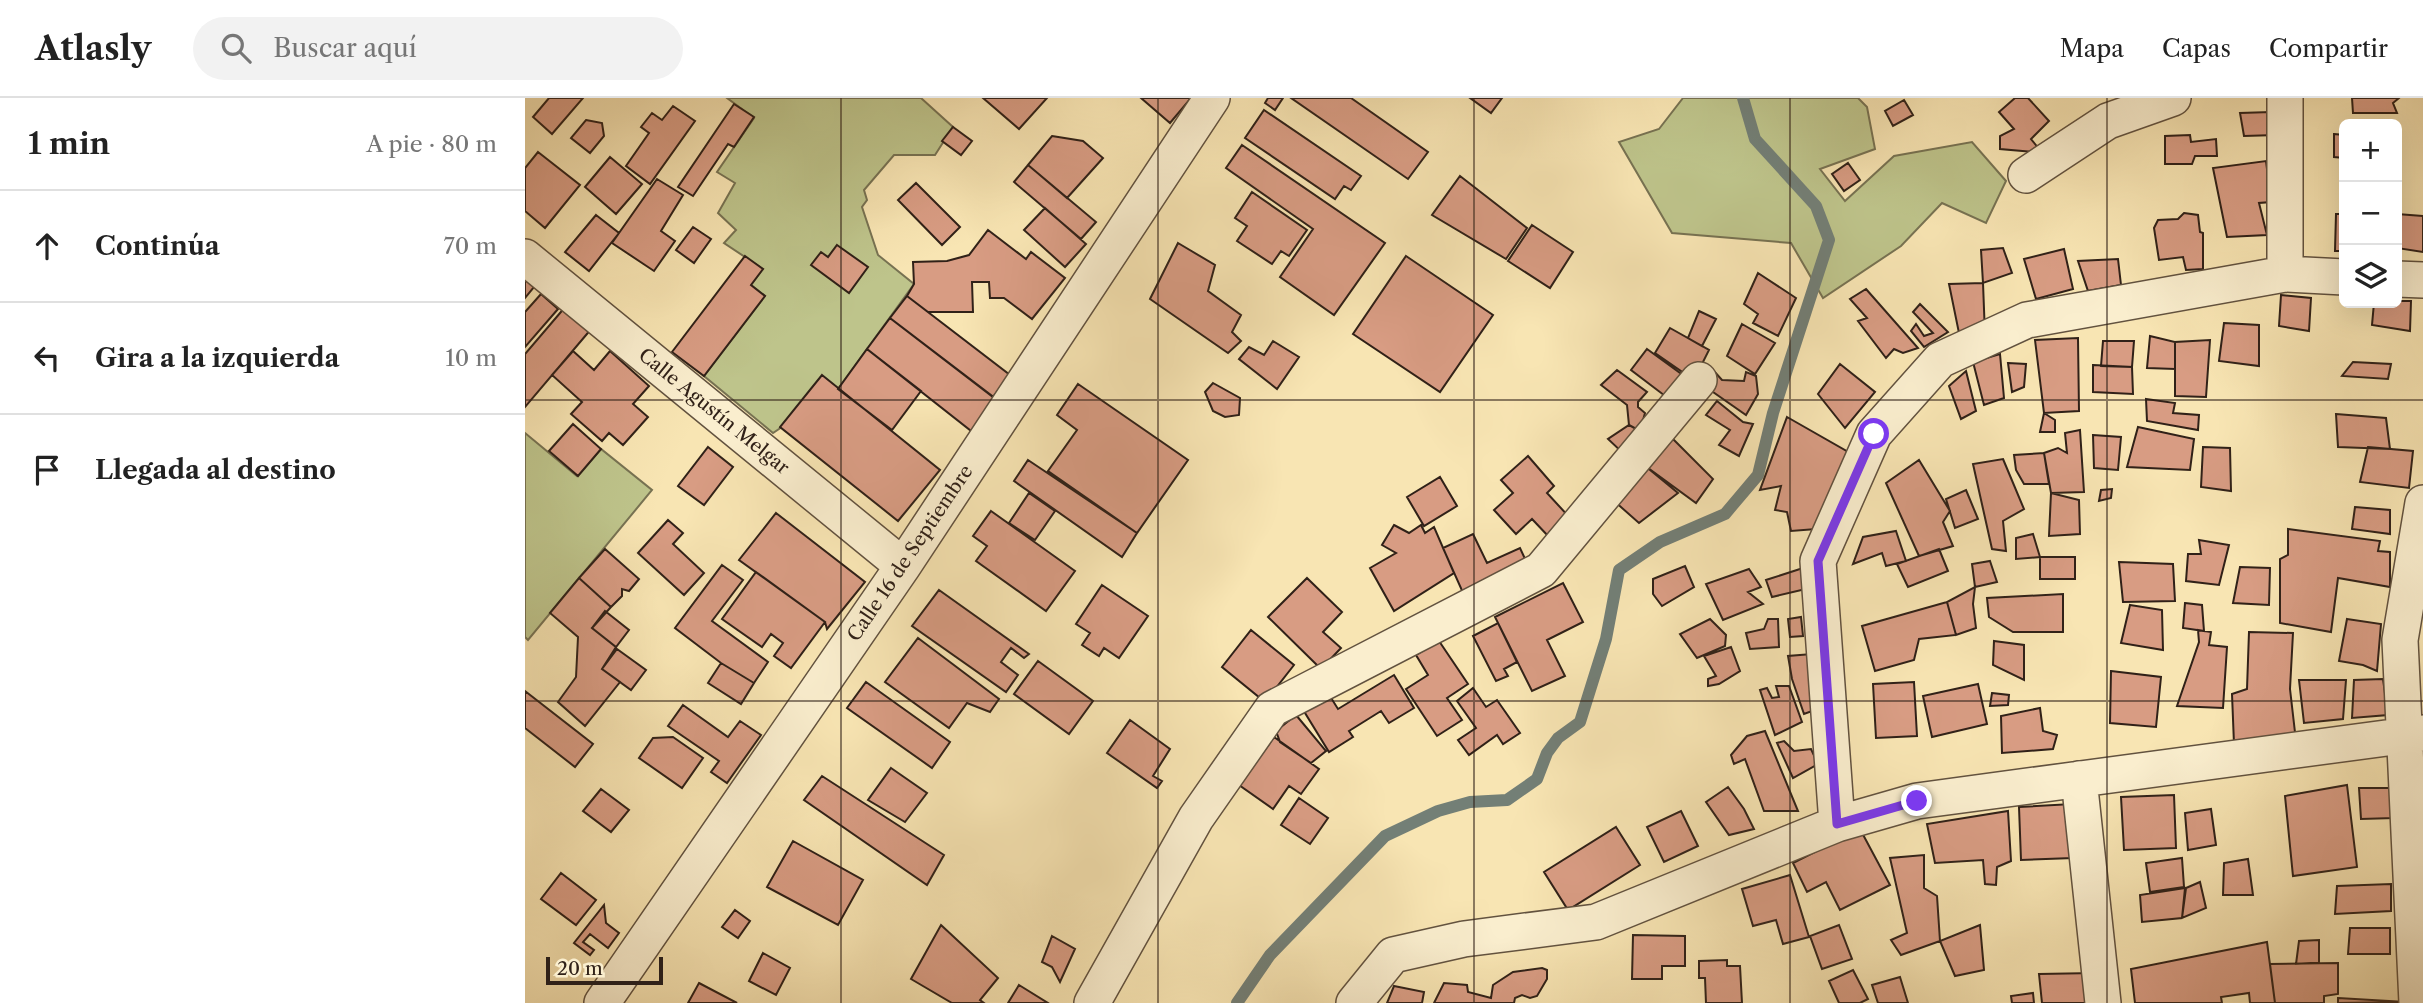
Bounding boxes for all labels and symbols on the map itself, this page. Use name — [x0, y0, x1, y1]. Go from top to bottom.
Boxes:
street label: Calle Agustín Melgar — [634, 343, 794, 479]
route start — [1858, 418, 1889, 449]
street label: Calle 16 de Septiembre — [842, 461, 978, 645]
route end — [1901, 785, 1932, 816]
scale bar — [546, 954, 663, 986]

